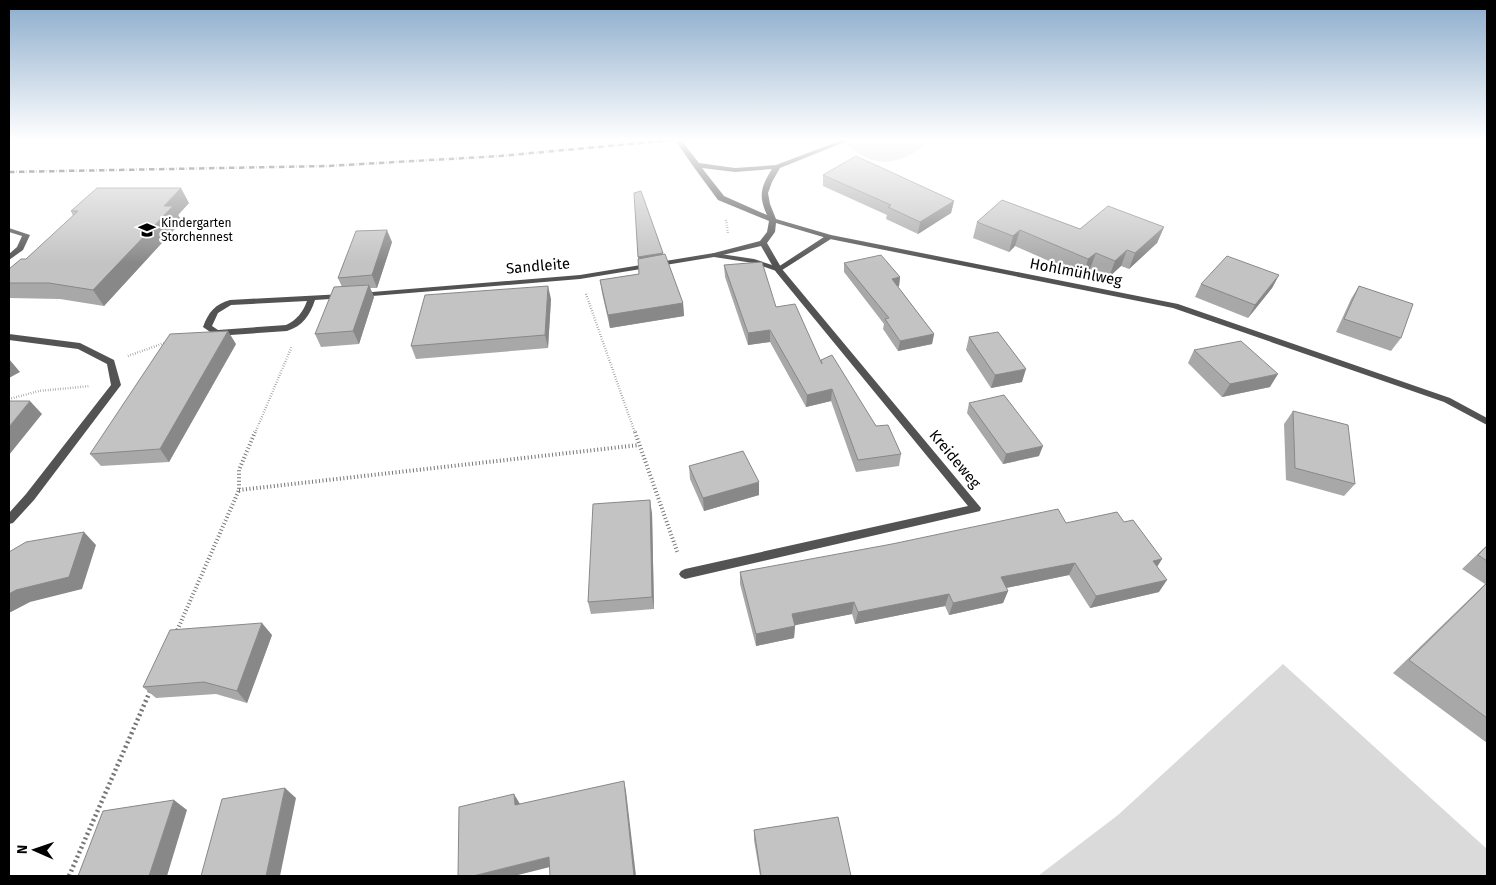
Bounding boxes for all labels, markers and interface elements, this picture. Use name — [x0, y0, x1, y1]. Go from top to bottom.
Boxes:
place label: Kindergarten Storchennest — [161, 216, 233, 244]
school or university icon: Kindergarten Storchennest — [137, 220, 157, 240]
street label: Sandleite — [505, 254, 571, 278]
street label: Hohlmühlweg — [1028, 254, 1124, 290]
street label: Kreideweg — [925, 426, 985, 492]
north arrow — [10, 825, 60, 875]
text: N — [14, 845, 31, 855]

